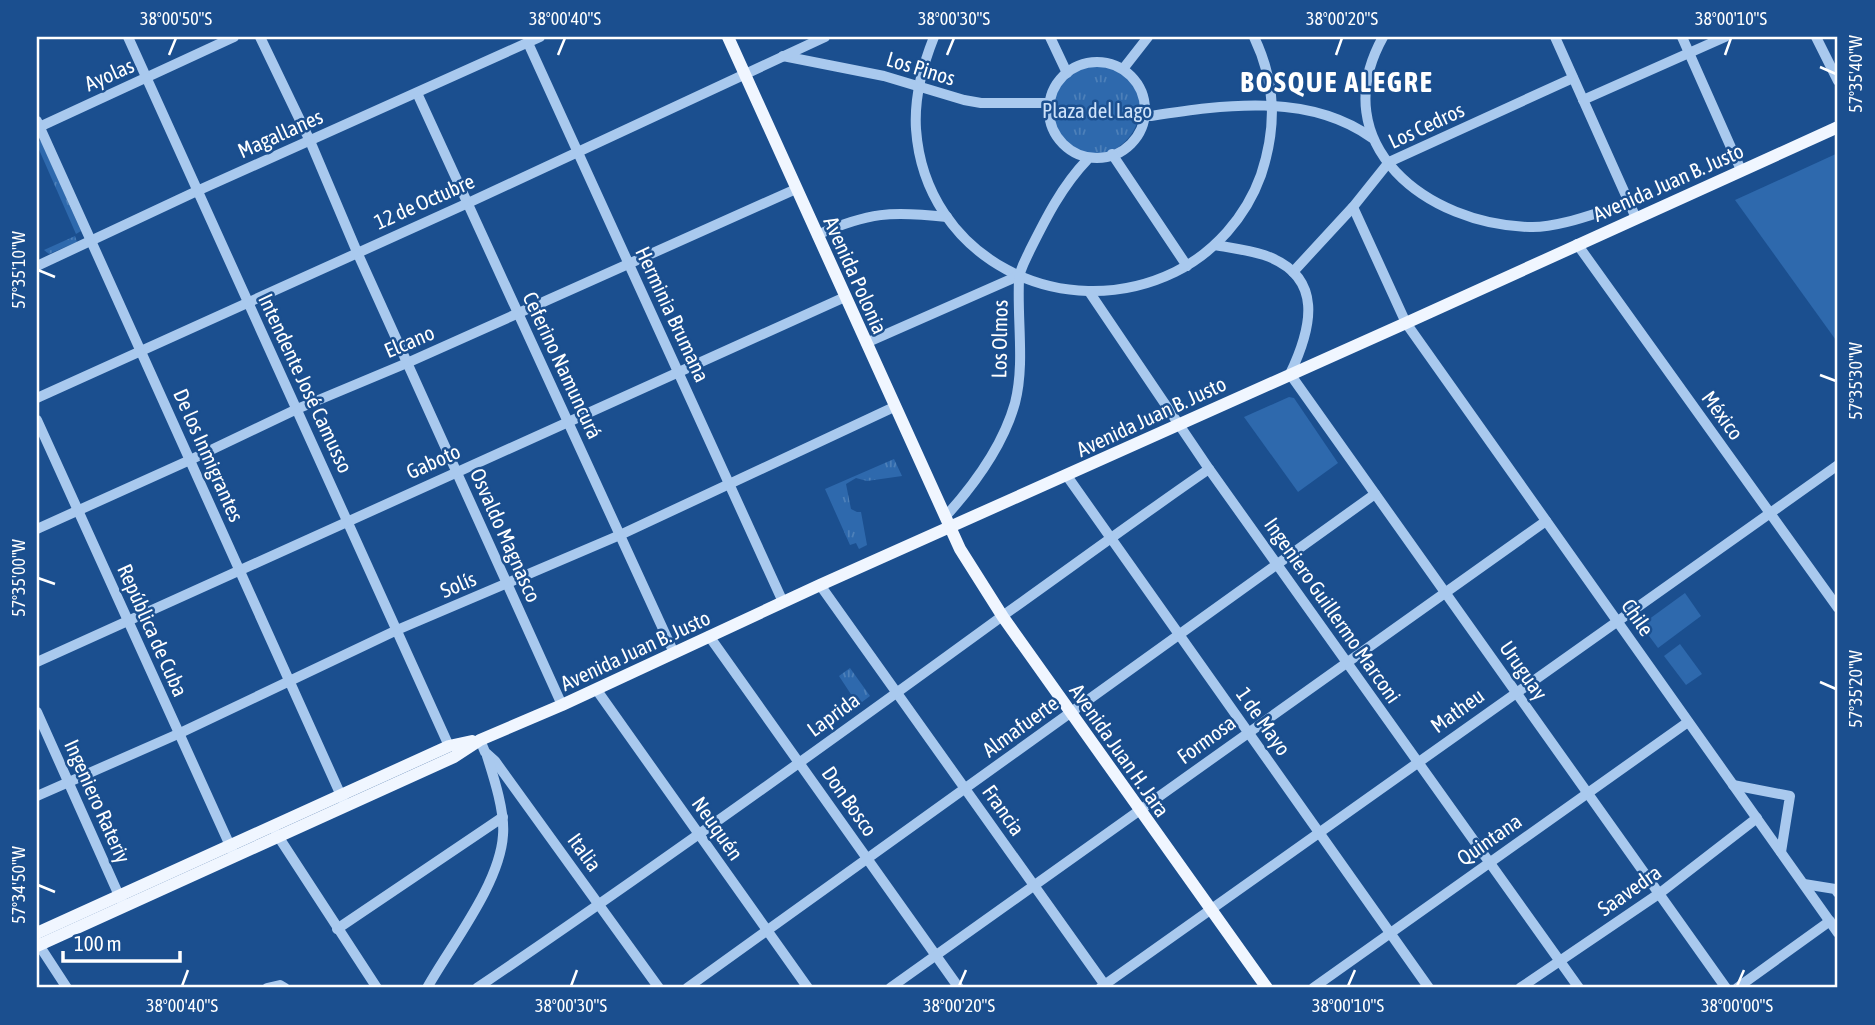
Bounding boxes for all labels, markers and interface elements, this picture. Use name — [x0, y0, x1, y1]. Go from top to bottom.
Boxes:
text: 38°00'50"S — [140, 8, 212, 29]
text: 38°00'40"S — [529, 8, 601, 29]
text: 38°00'30"S — [918, 8, 990, 29]
text: 38°00'20"S — [1306, 8, 1378, 29]
text: 38°00'10"S — [1695, 8, 1767, 29]
text: 57°35'40"W — [1845, 35, 1866, 113]
street label: Los Pinos — [884, 46, 958, 90]
street label: Ayolas — [81, 53, 137, 95]
district label: BOSQUE ALEGRE — [1240, 66, 1434, 98]
street label: Los Cedros — [1384, 97, 1468, 153]
park label: Plaza del Lago — [1042, 98, 1152, 122]
street label: Magallanes — [234, 104, 326, 162]
street label: Avenida Juan B. Justo — [1589, 138, 1747, 226]
street label: 12 de Octubre — [370, 168, 478, 234]
street label: Avenida Polonia — [819, 213, 893, 337]
text: 57°35'10"W — [8, 231, 29, 309]
street label: Herminia Brumana — [631, 242, 715, 386]
street label: Ceferino Namuncurá — [518, 288, 608, 442]
street label: Intendente José Camusso — [254, 290, 358, 476]
street label: Los Olmos — [986, 300, 1012, 378]
street label: Elcano — [380, 320, 438, 362]
text: 57°35'30"W — [1845, 342, 1866, 420]
street label: Avenida Juan B. Justo — [1072, 371, 1230, 461]
street label: De los Inmigrantes — [169, 385, 249, 525]
street label: México — [1697, 386, 1749, 444]
street label: Gaboto — [402, 439, 464, 483]
street label: Osvaldo Magnasco — [466, 464, 546, 606]
street label: Ingeniero Guillermo Marconi — [1260, 513, 1406, 707]
text: 57°35'00"W — [8, 539, 29, 617]
street label: República de Cuba — [113, 560, 193, 700]
street label: Solís — [437, 566, 479, 602]
street label: Chile — [1617, 594, 1659, 640]
street label: Avenida Juan B. Justo — [556, 605, 714, 695]
street label: Uruguay — [1495, 636, 1553, 704]
text: 57°35'20"W — [1845, 650, 1866, 728]
street label: Avenida Juan H. Jara — [1065, 679, 1175, 821]
street label: 1 de Mayo — [1232, 682, 1296, 760]
street label: Matheu — [1426, 683, 1488, 737]
street label: Laprida — [802, 687, 864, 741]
street label: Almafuerte — [978, 691, 1062, 761]
street label: Formosa — [1172, 710, 1240, 768]
street label: Ingeniero Rateriy — [60, 736, 136, 867]
street label: Don Bosco — [817, 762, 883, 840]
street label: Francia — [978, 780, 1030, 840]
street label: Neuquén — [688, 792, 748, 864]
street label: Quintana — [1452, 808, 1526, 870]
street label: Italia — [563, 828, 607, 876]
text: 57°34'50"W — [8, 846, 29, 924]
street label: Saavedra — [1593, 860, 1665, 920]
scale bar — [63, 920, 180, 964]
text: 100 m — [74, 931, 122, 955]
text: 38°00'40"S — [146, 995, 218, 1016]
text: 38°00'30"S — [535, 995, 607, 1016]
text: 38°00'20"S — [923, 995, 995, 1016]
text: 38°00'10"S — [1312, 995, 1384, 1016]
text: 38°00'00"S — [1701, 995, 1773, 1016]

